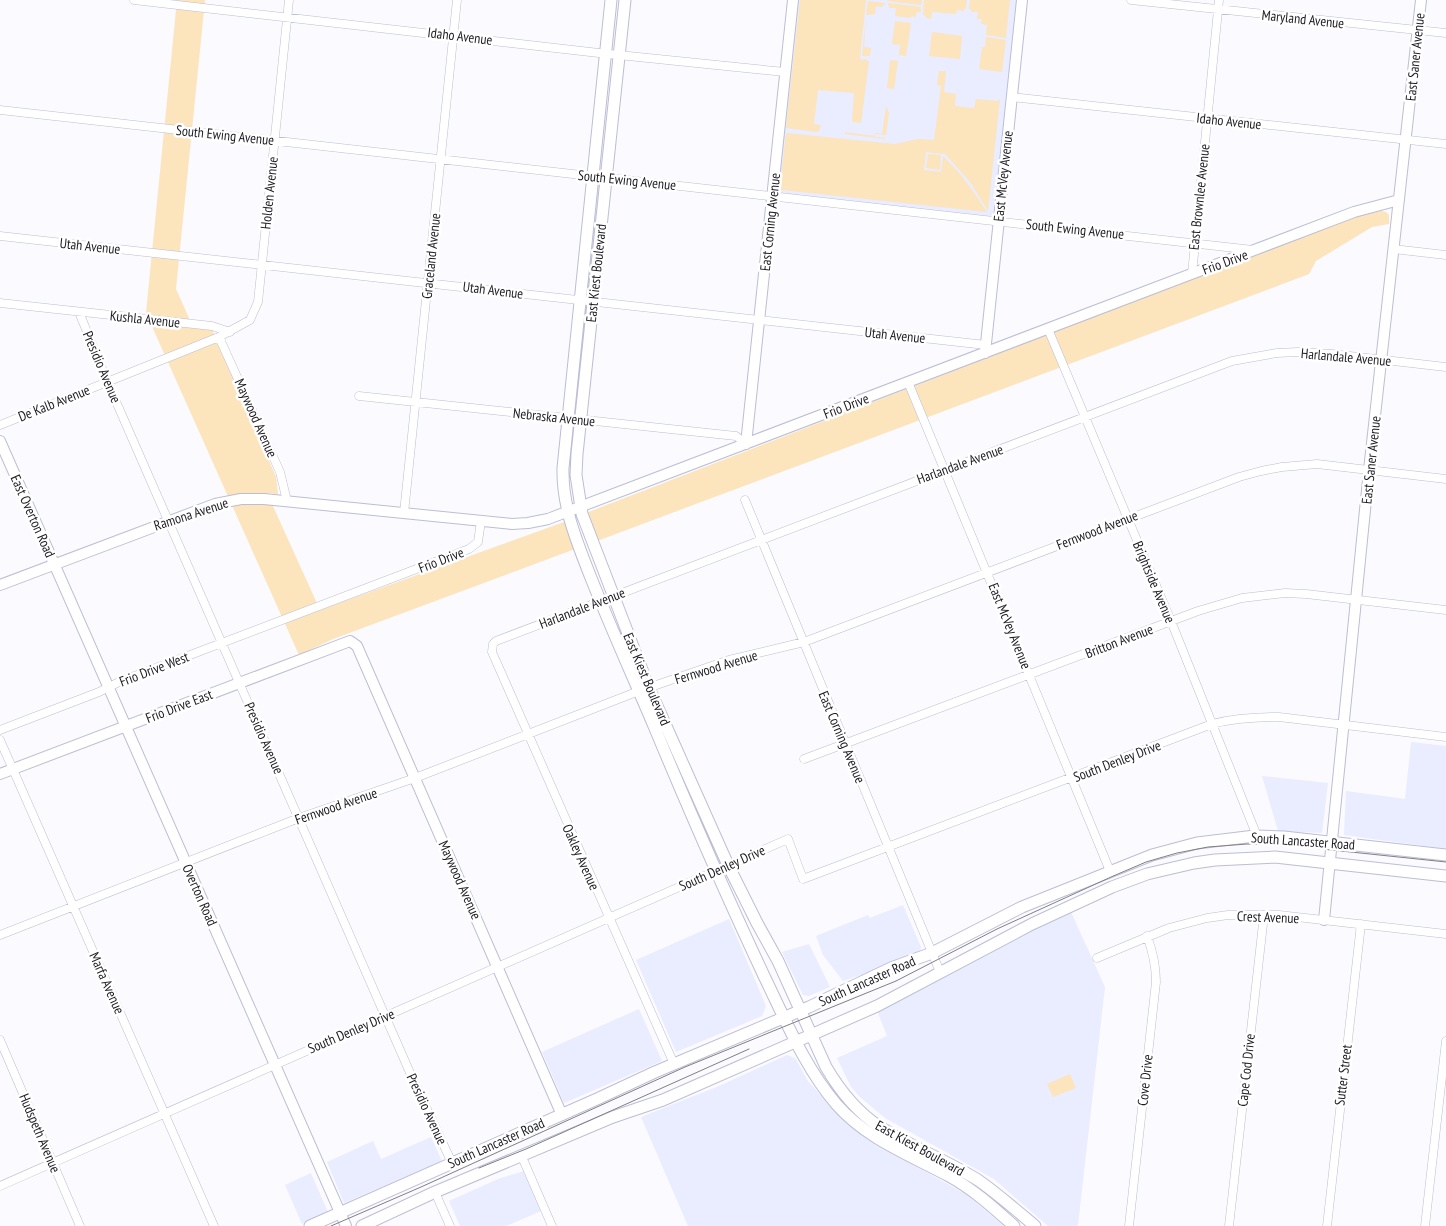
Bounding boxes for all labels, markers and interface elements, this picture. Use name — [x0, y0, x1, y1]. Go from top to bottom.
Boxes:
street label: Maryland Avenue — [1261, 6, 1345, 32]
street label: East Saner Avenue — [1401, 12, 1429, 102]
street label: Idaho Avenue — [427, 23, 494, 49]
street label: Idaho Avenue — [1196, 109, 1263, 133]
street label: South Ewing Avenue — [175, 121, 275, 149]
street label: East McVey Avenue — [989, 129, 1017, 222]
street label: East Brownlee Avenue — [1184, 143, 1214, 251]
street label: Holden Avenue — [256, 156, 282, 230]
street label: South Ewing Avenue — [577, 166, 677, 194]
street label: East Corning Avenue — [756, 172, 784, 272]
street label: Graceland Avenue — [418, 212, 444, 300]
street label: South Ewing Avenue — [1025, 215, 1125, 243]
street label: East Kiest Boulevard — [582, 223, 610, 323]
street label: Utah Avenue — [59, 234, 121, 258]
street label: Frio Drive — [1200, 245, 1250, 279]
street label: Utah Avenue — [462, 277, 525, 303]
street label: Kushla Avenue — [109, 306, 181, 332]
street label: Utah Avenue — [864, 323, 926, 347]
street label: Presidio Avenue — [79, 328, 125, 406]
street label: Harlandale Avenue — [1300, 344, 1392, 370]
street label: Maywood Avenue — [231, 376, 281, 460]
street label: De Kalb Avenue — [16, 380, 93, 426]
street label: Frio Drive — [821, 389, 871, 423]
street label: Nebraska Avenue — [512, 404, 596, 430]
street label: East Saner Avenue — [1357, 415, 1385, 505]
street label: Harlandale Avenue — [914, 440, 1006, 488]
street label: East Overton Road — [7, 472, 59, 560]
street label: Ramona Avenue — [151, 493, 231, 534]
street label: Fernwood Avenue — [1054, 506, 1140, 554]
street label: Brightside Avenue — [1129, 538, 1179, 626]
street label: Frio Drive — [416, 543, 466, 577]
street label: East McVey Avenue — [985, 580, 1036, 672]
street label: Harlandale Avenue — [536, 583, 628, 633]
street label: Britton Avenue — [1083, 620, 1156, 662]
street label: East Kiest Boulevard — [619, 630, 675, 728]
street label: Fernwood Avenue — [672, 646, 760, 688]
street label: Frio Drive West — [117, 647, 191, 691]
street label: Frio Drive East — [143, 685, 215, 727]
street label: East Corning Avenue — [814, 688, 870, 786]
street label: Presidio Avenue — [240, 699, 288, 777]
street label: South Denley Drive — [1071, 736, 1164, 786]
street label: Fernwood Avenue — [292, 783, 380, 828]
street label: Oakley Avenue — [558, 821, 604, 893]
street label: South Lancaster Road — [1251, 828, 1355, 854]
street label: Maywood Avenue — [435, 838, 485, 922]
street label: South Denley Drive — [676, 841, 768, 895]
street label: Overton Road — [178, 861, 222, 929]
street label: Crest Avenue — [1236, 907, 1300, 927]
street label: Marfa Avenue — [85, 949, 129, 1017]
street label: South Lancaster Road — [816, 952, 918, 1010]
street label: South Denley Drive — [305, 1005, 397, 1057]
street label: Cape Cod Drive — [1233, 1032, 1259, 1107]
street label: Sutter Street — [1330, 1043, 1356, 1106]
street label: Cove Drive — [1133, 1053, 1157, 1107]
street label: Presidio Avenue — [403, 1071, 451, 1148]
street label: Hudspeth Avenue — [15, 1091, 65, 1175]
street label: South Lancaster Road — [445, 1114, 547, 1172]
street label: East Kiest Boulevard — [872, 1116, 968, 1180]

